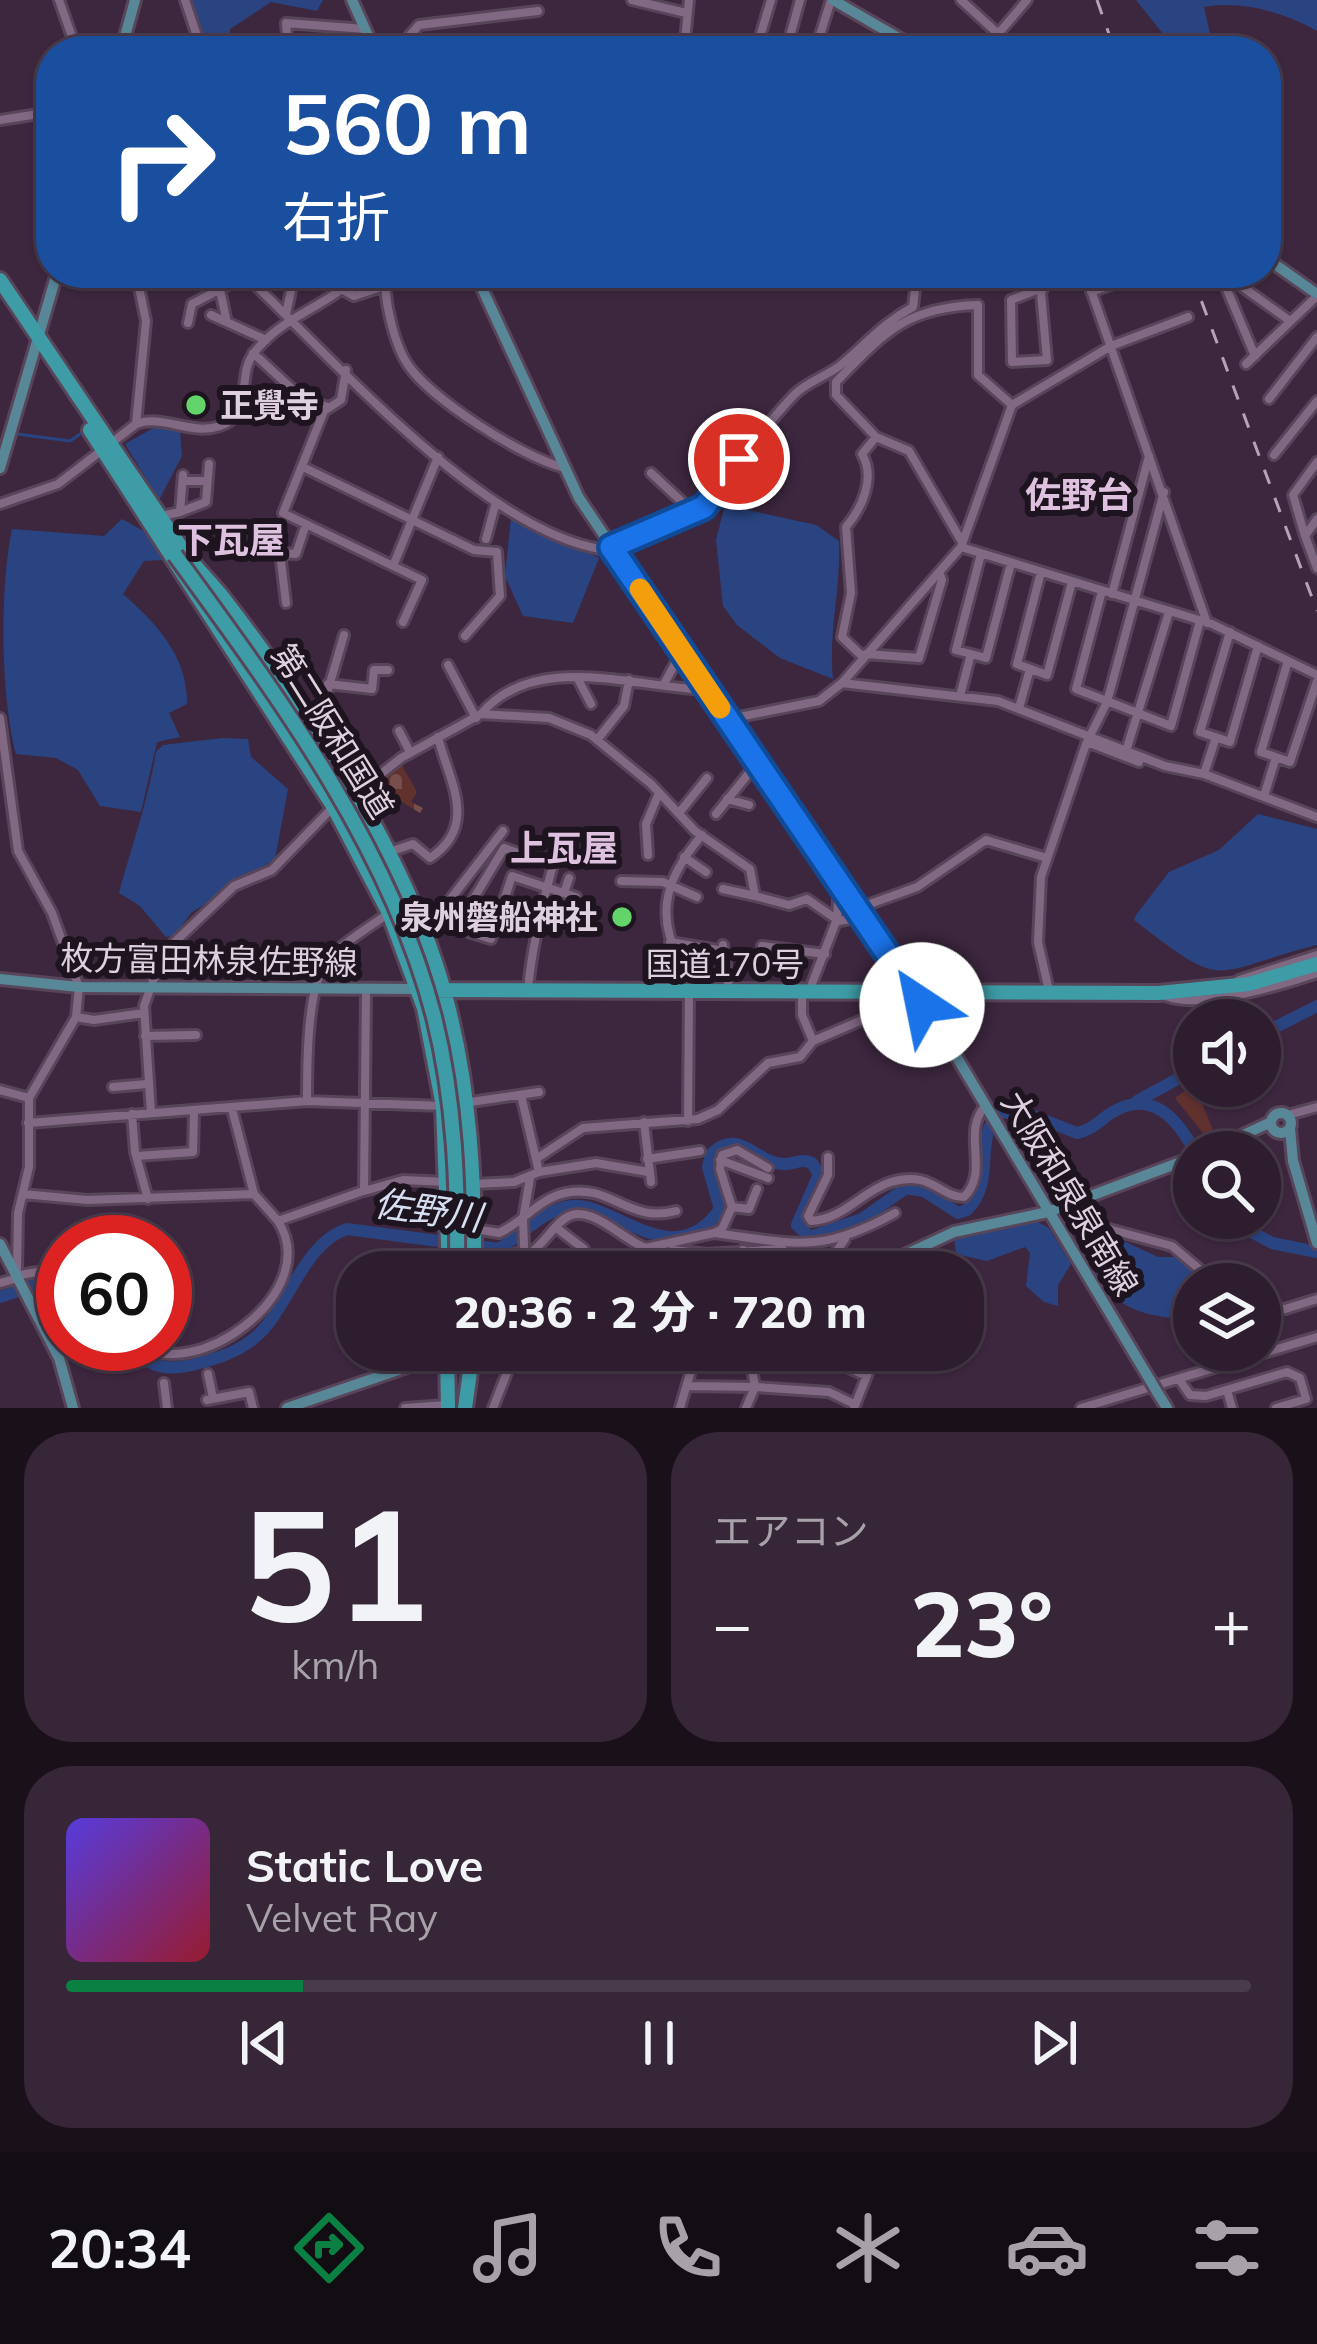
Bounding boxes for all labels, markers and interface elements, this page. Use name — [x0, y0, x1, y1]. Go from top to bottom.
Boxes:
text: 560 m — [282, 70, 532, 175]
icon: right — [84, 84, 240, 240]
text: 右折 — [282, 183, 390, 251]
place label: 正覺寺 — [220, 384, 319, 425]
marker: 正覺寺 — [183, 392, 209, 418]
pin — [688, 408, 790, 510]
icon: arrive — [706, 426, 772, 492]
district label: 佐野台 — [1025, 472, 1133, 517]
district label: 下瓦屋 — [177, 517, 285, 562]
street label: 第二阪和国道 — [264, 636, 403, 826]
district label: 上瓦屋 — [510, 825, 618, 870]
place label: 泉州磐船神社 — [400, 896, 598, 937]
marker: 泉州磐船神社 — [609, 904, 635, 930]
street label: 枚方富田林泉佐野線 — [60, 936, 358, 983]
position arrow — [859, 942, 985, 1068]
street label: 国道170号 — [646, 943, 804, 984]
map controls — [1173, 999, 1281, 1371]
button: sound — [1173, 999, 1281, 1107]
street label: 大阪和泉泉南線 — [993, 1083, 1147, 1302]
button: search — [1173, 1131, 1281, 1239]
water label: 佐野川 — [371, 1180, 489, 1240]
speed limit sign: 60 — [36, 1215, 192, 1371]
button: layers — [1173, 1263, 1281, 1371]
text: 20:36 · 2 分 · 720 m — [453, 1283, 867, 1339]
text: 51 — [242, 1464, 429, 1660]
text: エアコン — [713, 1506, 869, 1555]
text: 23° — [910, 1567, 1053, 1680]
text: − — [713, 1582, 752, 1665]
text: + — [1211, 1582, 1251, 1665]
text: km/h — [291, 1640, 379, 1689]
text: Static Love — [246, 1837, 483, 1893]
text: Velvet Ray — [246, 1893, 438, 1942]
icon: previous — [231, 2010, 297, 2076]
icon: pause — [626, 2010, 692, 2076]
icon: next — [1021, 2010, 1087, 2076]
icon: directions — [287, 2206, 371, 2290]
icon: music — [466, 2206, 550, 2290]
icon: phone — [646, 2206, 730, 2290]
icon: climate — [826, 2206, 910, 2290]
icon: car — [1005, 2206, 1089, 2290]
icon: filters — [1185, 2206, 1269, 2290]
text: 20:34 — [48, 2214, 191, 2282]

